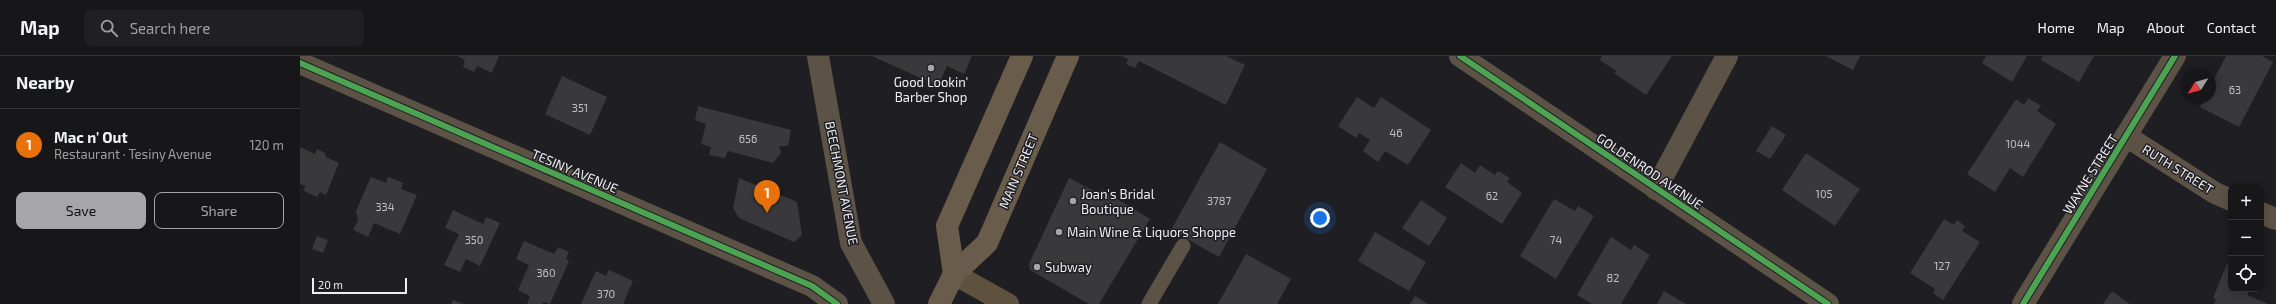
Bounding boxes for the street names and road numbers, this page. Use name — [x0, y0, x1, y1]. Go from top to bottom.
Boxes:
street label: BEECHMONT AVENUE — [822, 120, 862, 246]
street label: GOLDENROD AVENUE — [1594, 130, 1706, 212]
street label: MAIN STREET — [995, 131, 1041, 211]
street label: WAYNE STREET — [2059, 131, 2121, 217]
street label: RUTH STREET — [2139, 141, 2217, 197]
street label: TESINY AVENUE — [529, 146, 621, 196]

